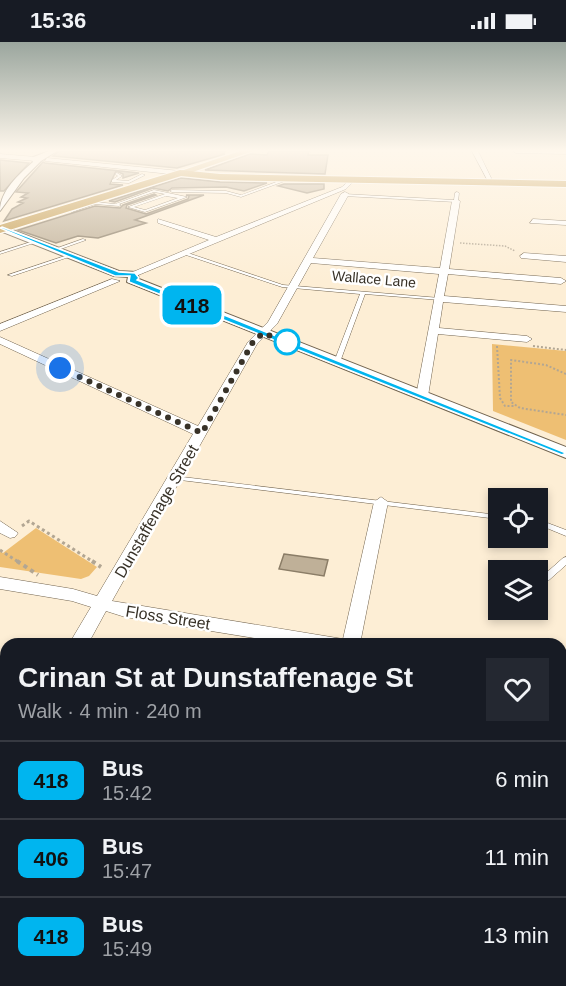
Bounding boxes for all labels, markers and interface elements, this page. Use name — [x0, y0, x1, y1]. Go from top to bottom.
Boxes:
text: 15:36 — [30, 8, 86, 33]
street label: Wallace Lane — [331, 267, 417, 291]
line badge: 418 — [158, 286, 226, 324]
text: 418 — [174, 294, 210, 317]
unlabelled marker — [274, 329, 300, 355]
your location — [45, 353, 75, 383]
street label: Dunstaffenage Street — [111, 441, 202, 581]
map controls — [488, 488, 548, 620]
button: locate — [488, 488, 548, 548]
button: layers — [488, 560, 548, 620]
street label: Floss Street — [124, 602, 212, 633]
button: heart — [486, 658, 549, 721]
text: Crinan St at Dunstaffenage St — [18, 662, 413, 693]
text: Walk · 4 min · 240 m — [18, 700, 202, 722]
text: Bus — [102, 756, 144, 781]
text: 6 min — [495, 767, 549, 792]
text: 418 — [33, 769, 69, 792]
text: 15:42 — [102, 782, 152, 804]
text: Bus — [102, 834, 144, 859]
text: 11 min — [485, 845, 549, 870]
text: 406 — [33, 847, 69, 870]
text: 15:47 — [102, 860, 152, 882]
text: Bus — [102, 912, 144, 937]
text: 13 min — [483, 923, 549, 948]
text: 418 — [33, 925, 69, 948]
text: 15:49 — [102, 938, 152, 960]

